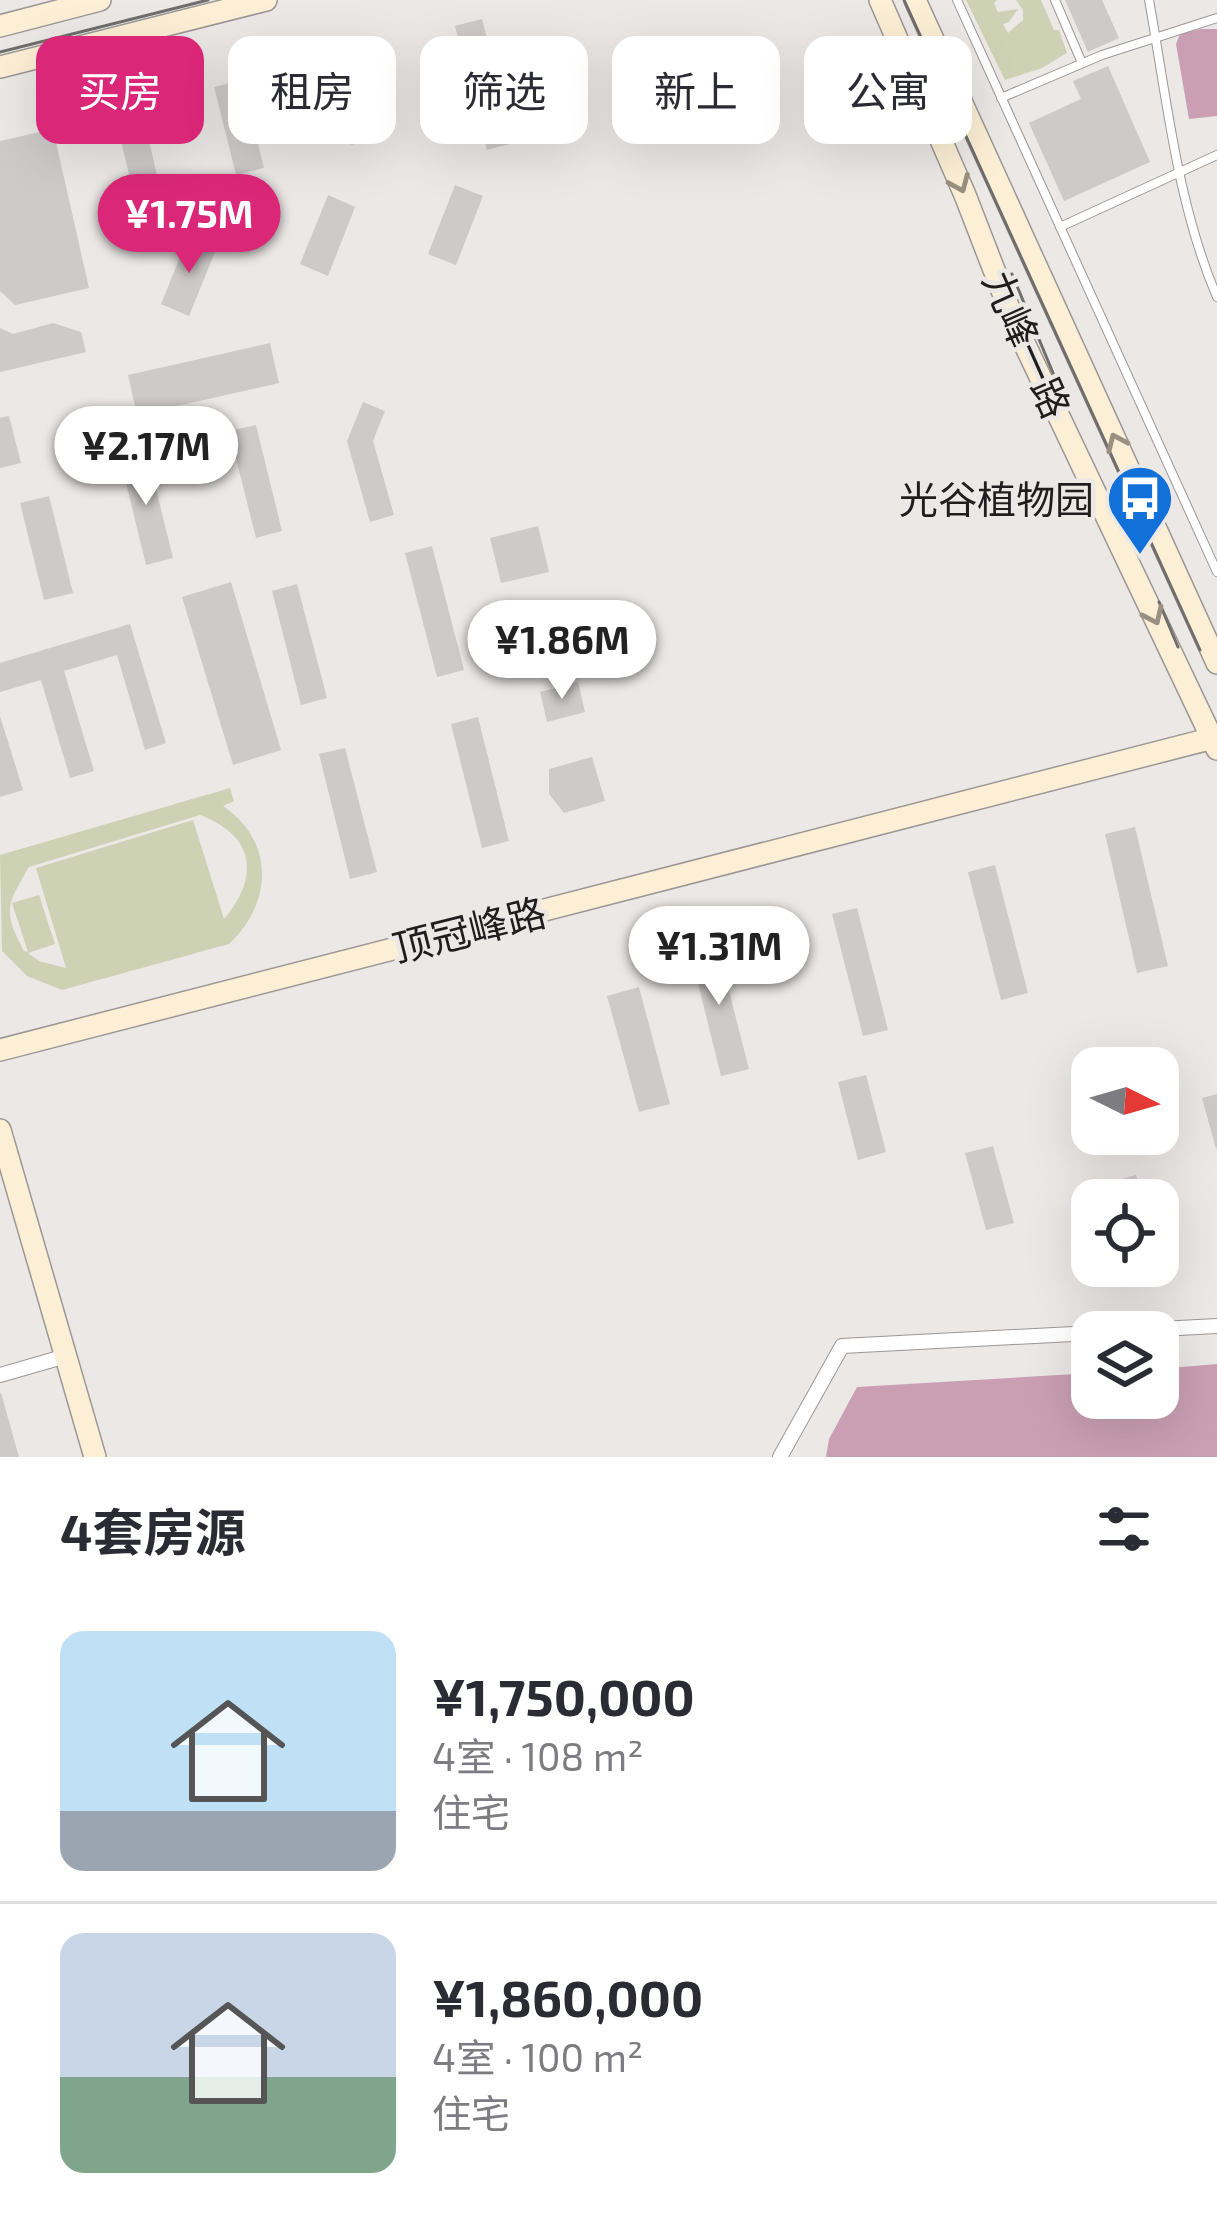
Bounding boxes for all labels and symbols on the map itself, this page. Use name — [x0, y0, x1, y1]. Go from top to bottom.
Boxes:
one-way arrow — [946, 172, 970, 193]
pin: ¥1.75M — [91, 174, 287, 276]
street label: 九峰一路 — [975, 263, 1081, 425]
pin: ¥2.17M — [48, 406, 244, 508]
one-way arrow — [1107, 433, 1131, 454]
bus stop icon: 光谷植物园 — [1105, 463, 1175, 557]
place label: 光谷植物园 — [899, 475, 1094, 522]
pin: ¥1.86M — [464, 600, 660, 702]
one-way arrow — [1140, 604, 1163, 625]
street label: 顶冠峰路 — [388, 887, 550, 971]
pin: ¥1.31M — [621, 906, 817, 1008]
north arrow — [1071, 1047, 1179, 1155]

